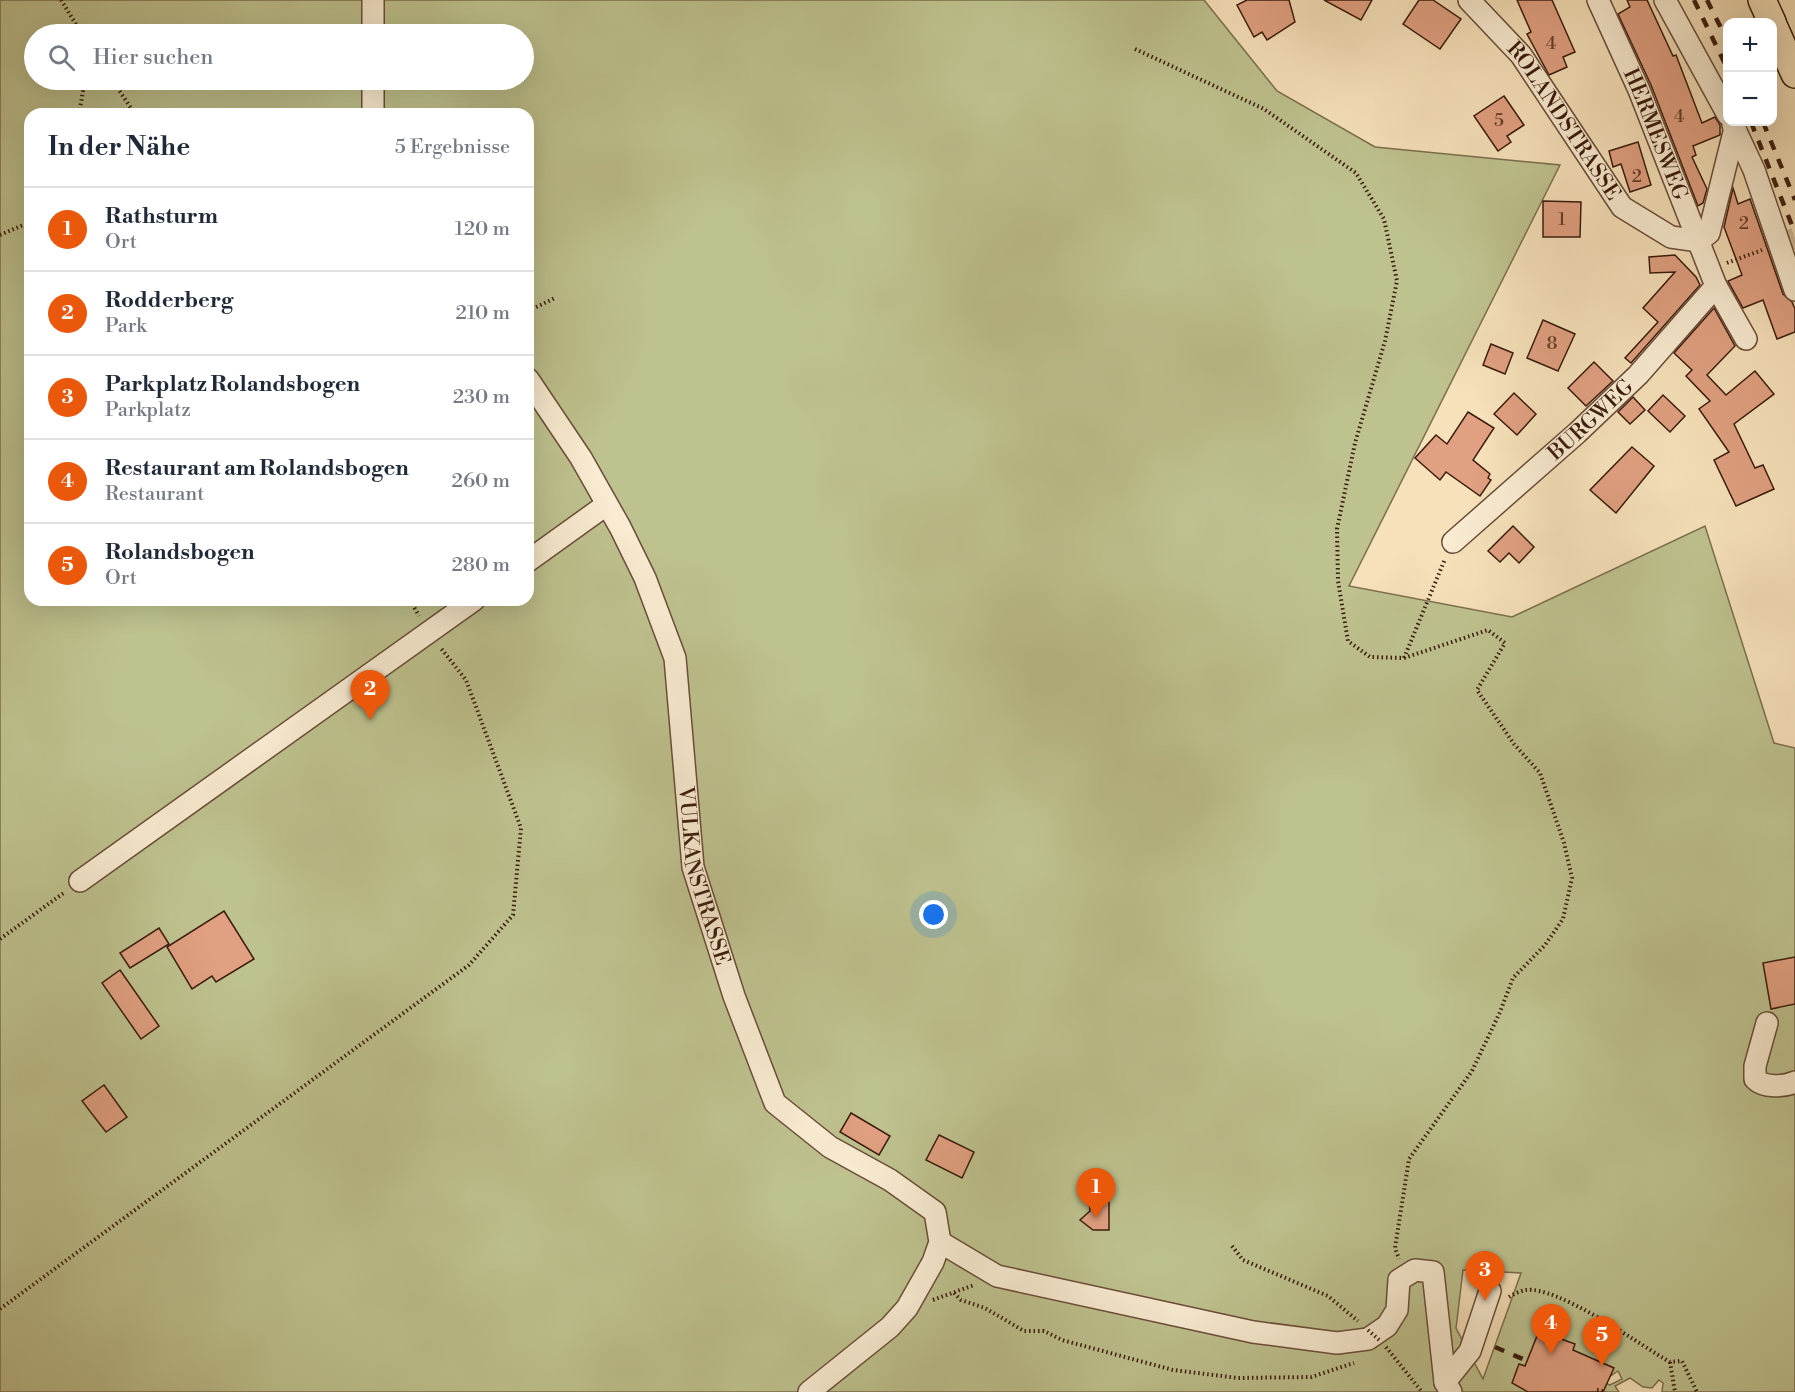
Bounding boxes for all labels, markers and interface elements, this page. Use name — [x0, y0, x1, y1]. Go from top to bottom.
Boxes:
map controls — [1723, 18, 1777, 126]
button: + — [1723, 18, 1777, 72]
search box — [24, 24, 534, 90]
house number: 4 — [1546, 32, 1557, 55]
street label: ROLANDSTRASSE — [1501, 36, 1626, 205]
icon: search — [45, 41, 78, 74]
text: Hier suchen — [93, 44, 213, 71]
street label: HERMESWEG — [1617, 64, 1693, 204]
button: − — [1723, 72, 1777, 126]
house number: 4 — [1674, 105, 1685, 128]
house number: 5 — [1494, 109, 1504, 132]
text: In der Nähe — [48, 131, 190, 163]
text: 5 Ergebnisse — [395, 135, 510, 160]
house number: 2 — [1632, 165, 1642, 188]
text: Rathsturm — [105, 203, 218, 230]
house number: 1 — [1558, 208, 1566, 231]
house number: 2 — [1739, 212, 1749, 235]
text: 1 — [63, 217, 72, 242]
text: 120 m — [455, 217, 510, 242]
text: Ort — [105, 230, 137, 255]
text: Rodderberg — [105, 287, 233, 314]
text: 2 — [61, 301, 74, 326]
text: 210 m — [455, 301, 510, 326]
text: Park — [105, 314, 147, 339]
house number: 8 — [1546, 332, 1558, 355]
text: Parkplatz Rolandsbogen — [105, 371, 360, 398]
street label: BURGWEG — [1542, 374, 1640, 467]
text: 3 — [61, 385, 74, 410]
text: 230 m — [453, 385, 510, 410]
text: Parkplatz — [105, 398, 191, 423]
text: Restaurant am Rolandsbogen — [105, 455, 409, 482]
text: 4 — [61, 469, 74, 494]
text: 260 m — [452, 469, 510, 494]
text: Restaurant — [105, 482, 204, 507]
text: Rolandsbogen — [105, 539, 255, 566]
text: 5 — [61, 553, 74, 578]
text: 280 m — [451, 553, 510, 578]
text: Ort — [105, 566, 137, 591]
pin: 2 — [350, 670, 389, 720]
street label: VULKANSTRASSE — [672, 784, 735, 969]
your location — [919, 900, 948, 929]
pin: 1 — [1076, 1168, 1116, 1218]
pin: 3 — [1466, 1252, 1504, 1301]
pin: 4 — [1532, 1304, 1570, 1354]
pin: 5 — [1582, 1316, 1622, 1366]

